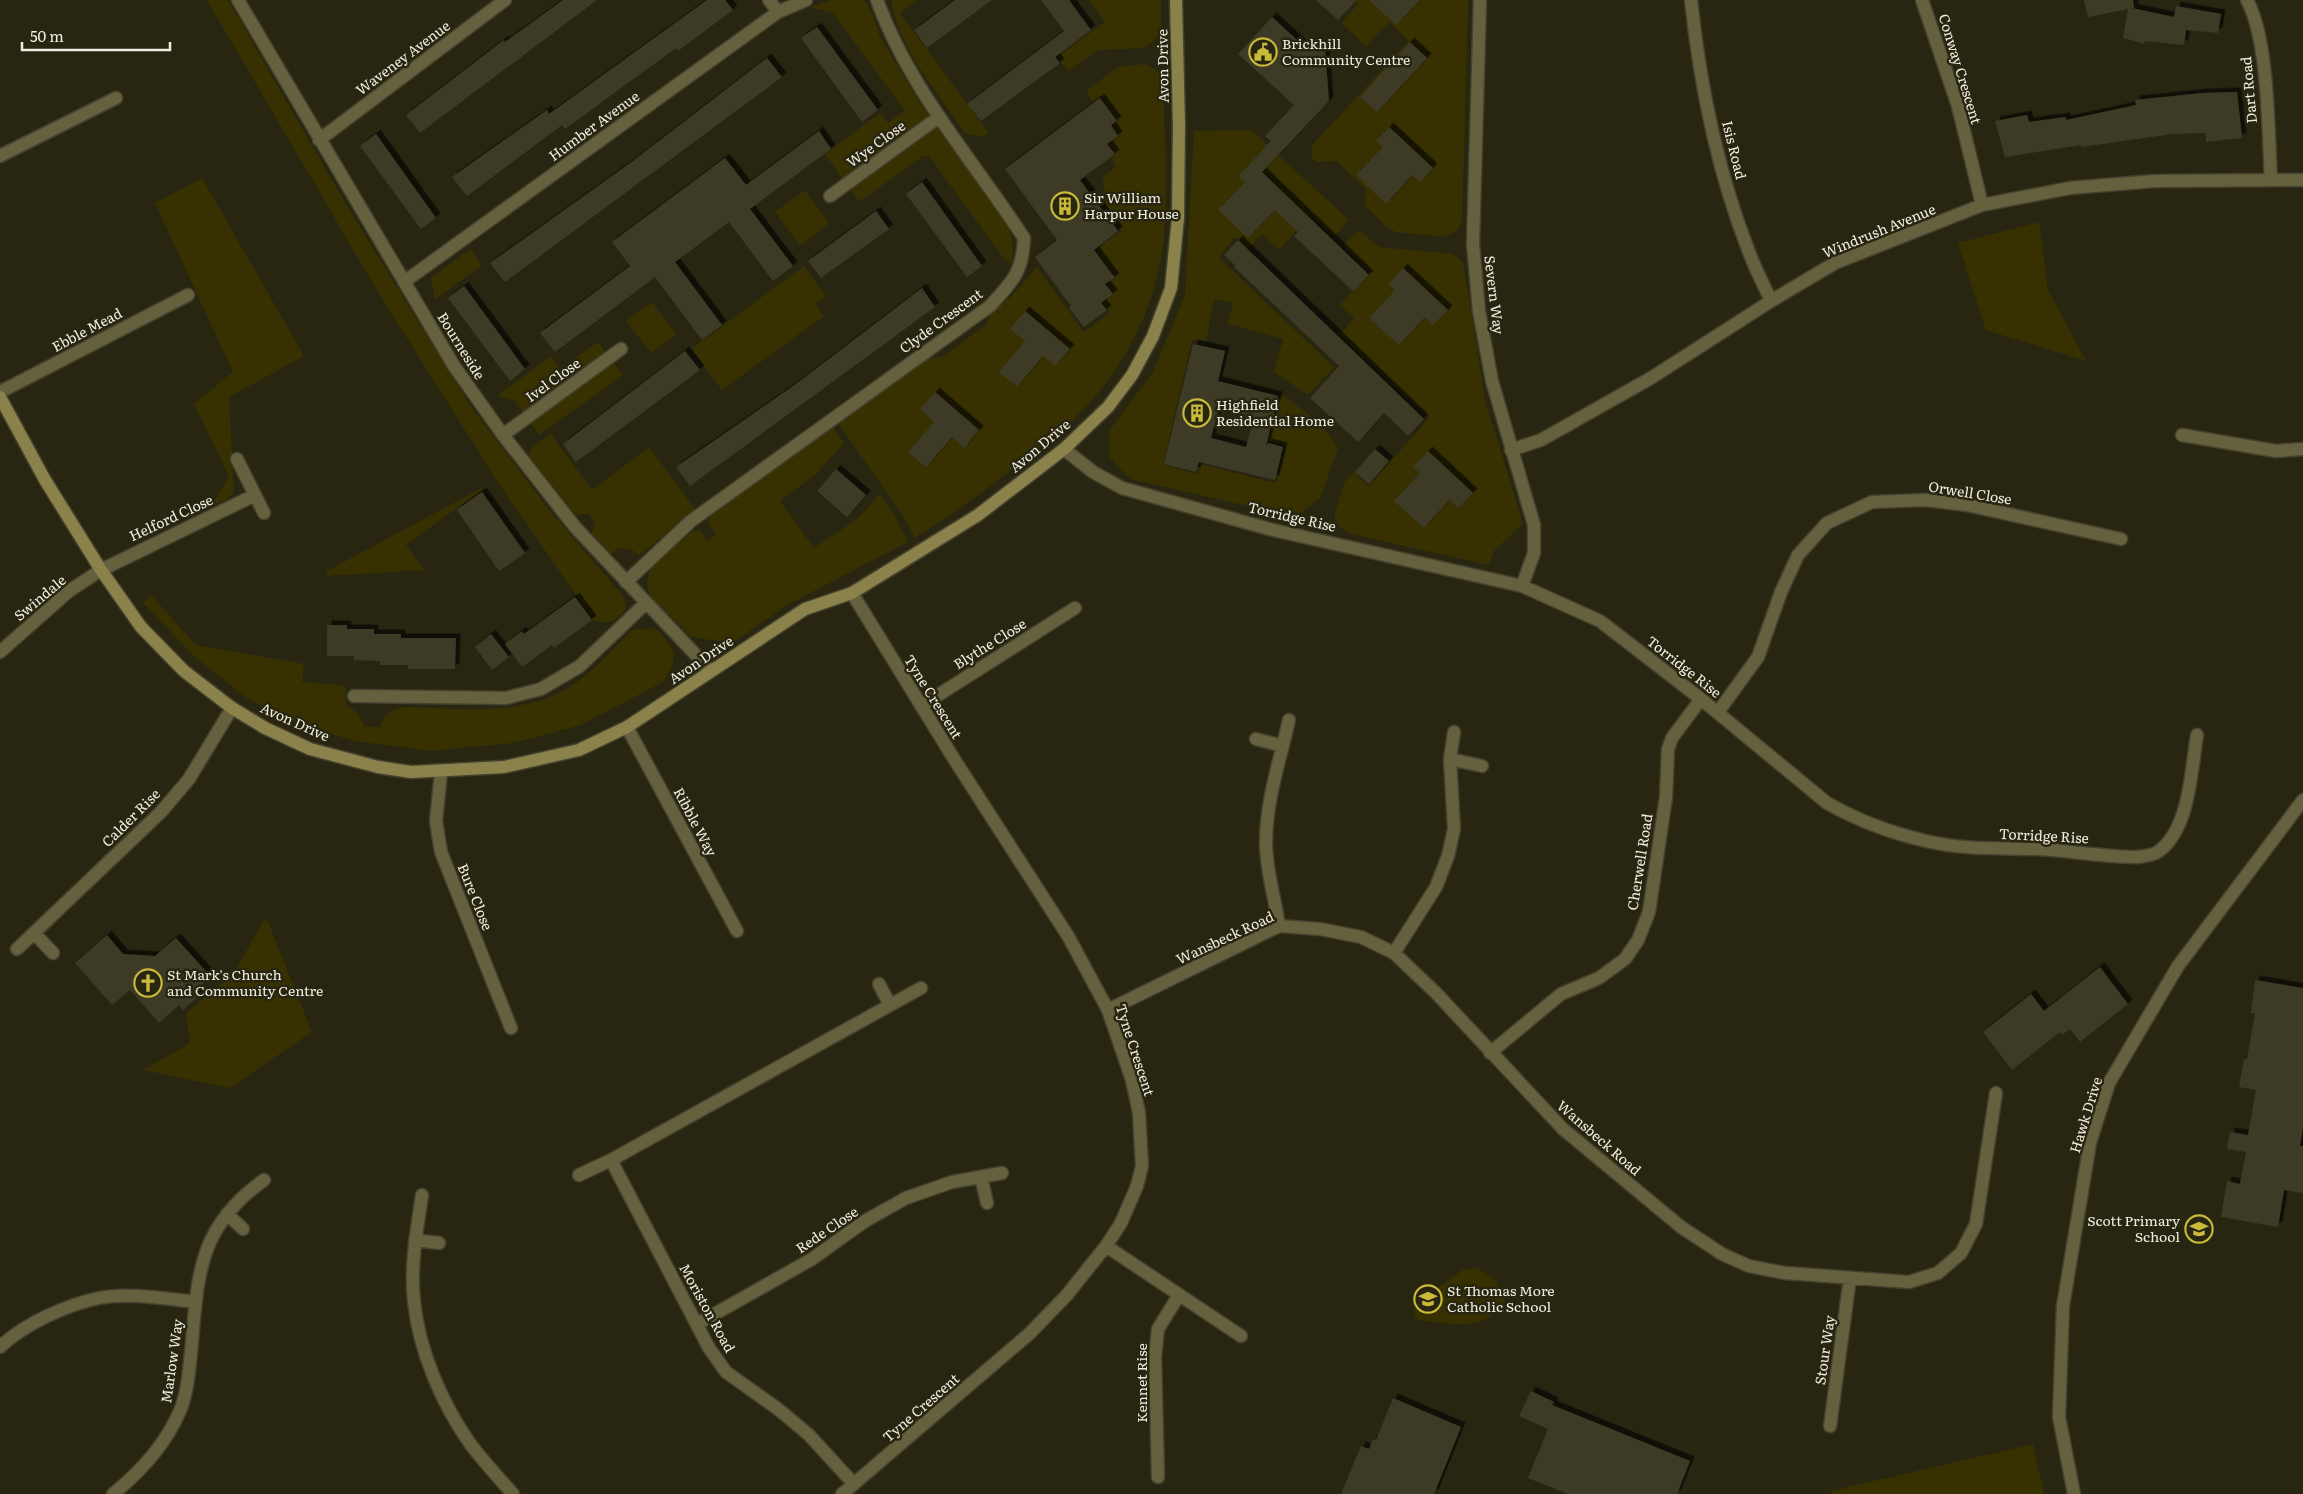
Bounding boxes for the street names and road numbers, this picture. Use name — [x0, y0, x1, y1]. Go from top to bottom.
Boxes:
street label: Conway Crescent — [1935, 11, 1987, 127]
street label: Waveney Avenue — [351, 15, 454, 99]
street label: Avon Drive — [1151, 29, 1173, 103]
street label: Dart Road — [2235, 55, 2261, 124]
street label: Humber Avenue — [544, 85, 643, 165]
street label: Wye Close — [842, 115, 909, 171]
street label: Isis Road — [1718, 118, 1752, 182]
street label: Windrush Avenue — [1819, 198, 1938, 262]
street label: Severn Way — [1480, 254, 1510, 336]
street label: Clyde Crescent — [895, 283, 986, 357]
street label: Ebble Mead — [48, 302, 126, 356]
street label: Bourneside — [433, 308, 490, 383]
street label: Ivel Close — [521, 352, 584, 406]
street label: Avon Drive — [1005, 414, 1074, 477]
street label: Orwell Close — [1927, 476, 2013, 508]
street label: Helford Close — [125, 489, 216, 545]
street label: Torridge Rise — [1246, 496, 1338, 536]
street label: Swindale — [9, 570, 70, 625]
street label: Blythe Close — [949, 613, 1030, 673]
street label: Avon Drive — [664, 630, 737, 688]
street label: Torridge Rise — [1643, 631, 1726, 702]
street label: Tyne Crescent — [900, 651, 968, 743]
street label: Avon Drive — [258, 697, 333, 745]
street label: Calder Rise — [97, 784, 164, 851]
street label: Ribble Way — [669, 784, 723, 860]
street label: Cherwell Road — [1622, 812, 1657, 912]
street label: Torridge Rise — [1999, 823, 2089, 847]
street label: Bure Close — [453, 860, 498, 933]
street label: Wansbeck Road — [1172, 906, 1277, 968]
street label: Tyne Crescent — [1112, 1001, 1160, 1099]
street label: Hawk Drive — [2064, 1074, 2106, 1155]
street label: Wansbeck Road — [1553, 1095, 1646, 1180]
street label: Rede Close — [791, 1201, 862, 1257]
street label: Moriston Road — [675, 1259, 741, 1356]
street label: Stour Way — [1809, 1313, 1839, 1386]
street label: Marlow Way — [155, 1317, 187, 1404]
street label: Kennet Rise — [1131, 1343, 1151, 1423]
street label: Tyne Crescent — [878, 1368, 963, 1446]

